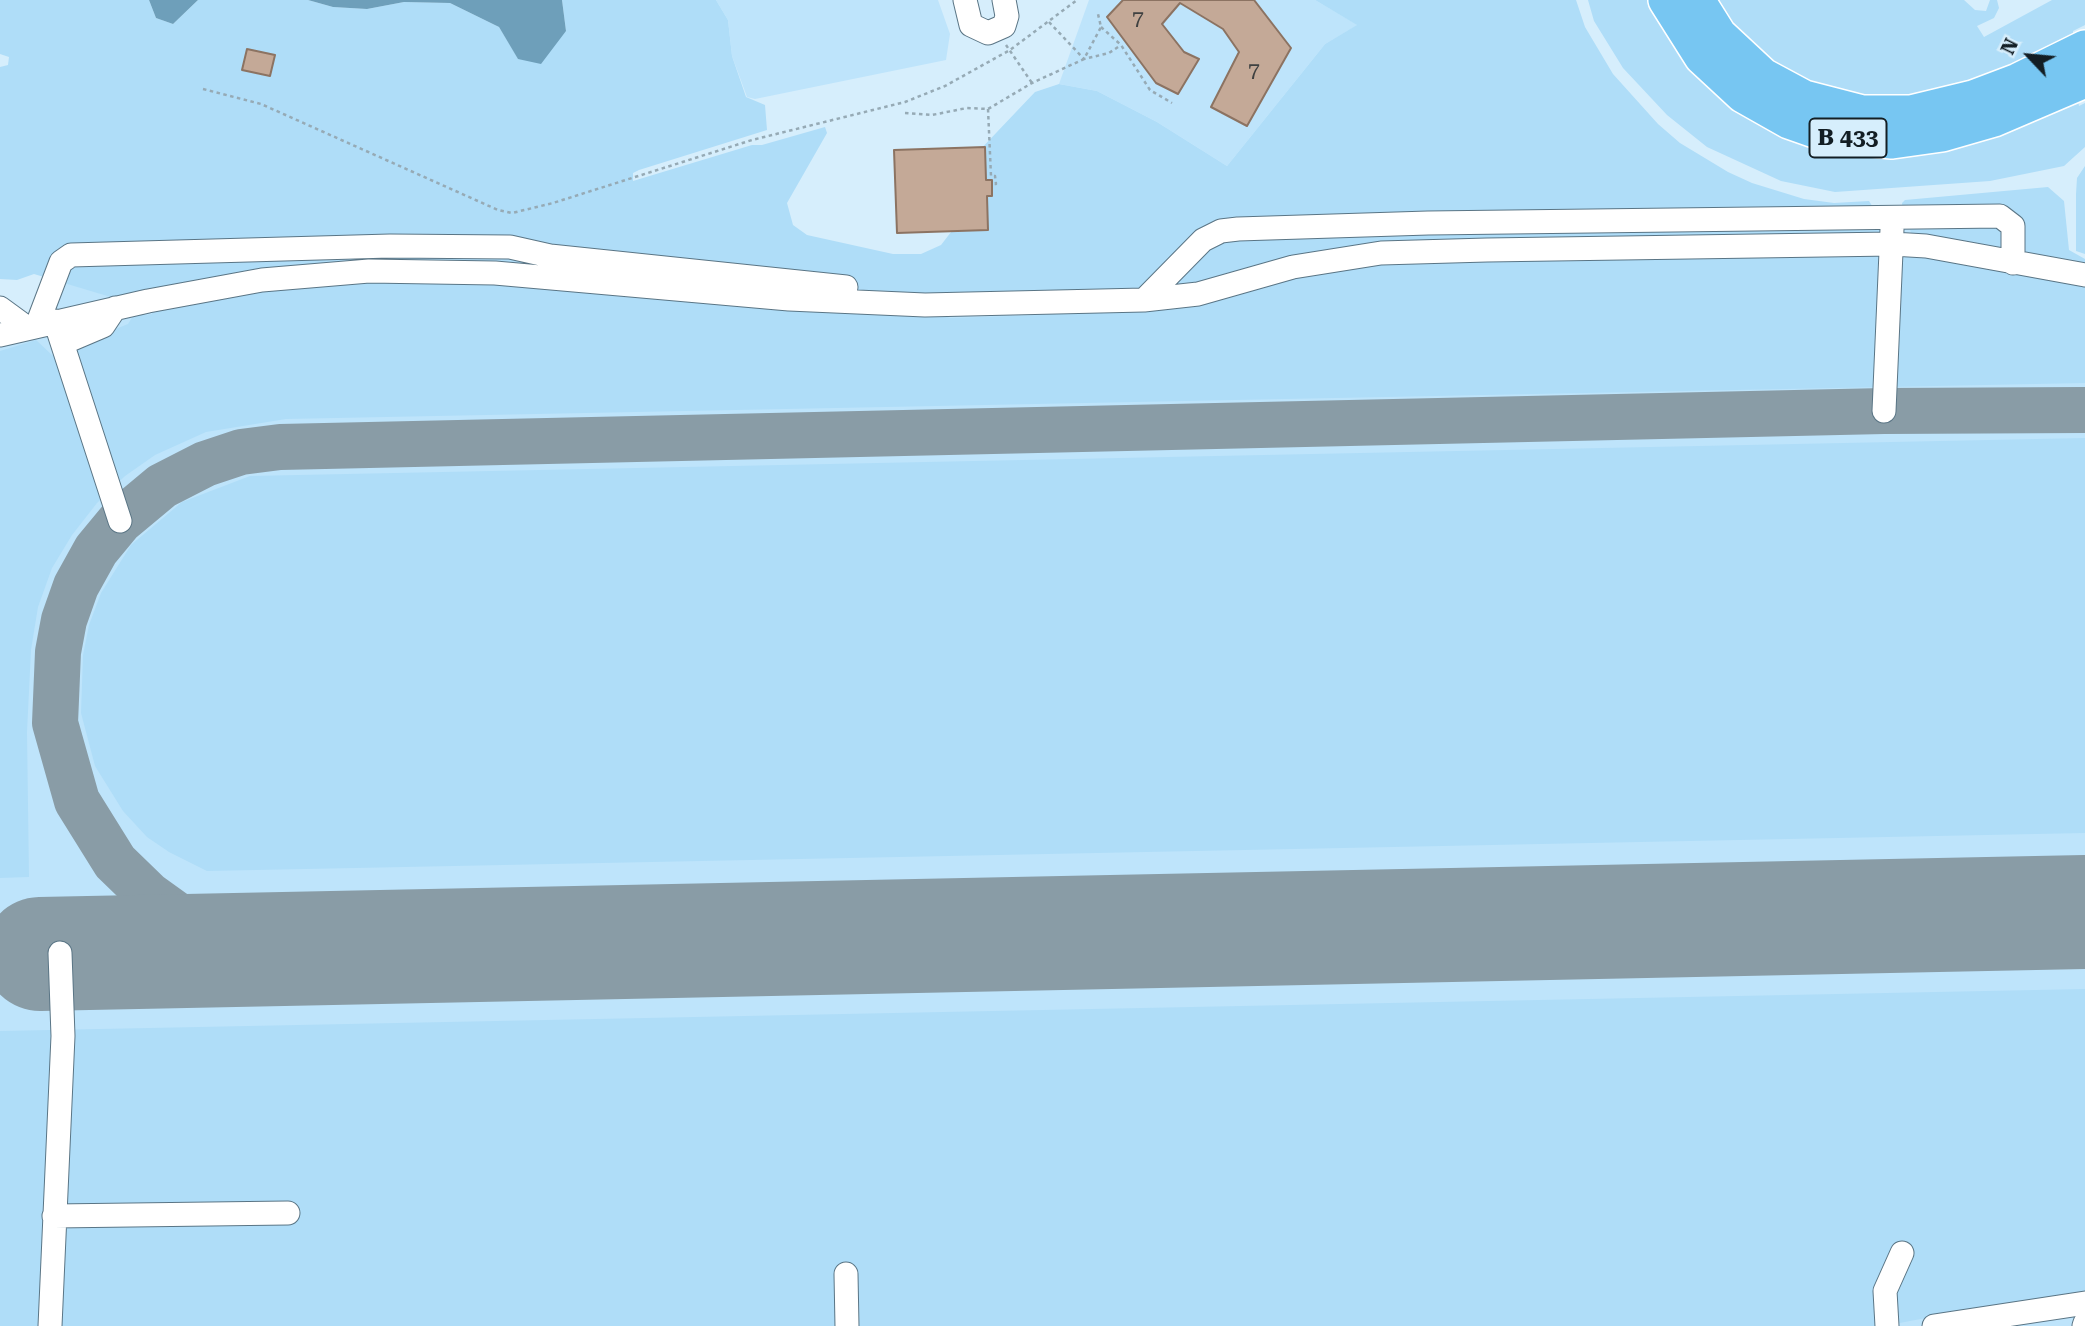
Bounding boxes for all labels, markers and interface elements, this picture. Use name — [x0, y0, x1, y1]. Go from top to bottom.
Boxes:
house number: 7 — [1132, 6, 1144, 32]
north arrow — [1994, 21, 2064, 91]
text: N — [1996, 35, 2023, 58]
house number: 7 — [1248, 58, 1260, 84]
road number: B 433 — [1810, 119, 1886, 158]

